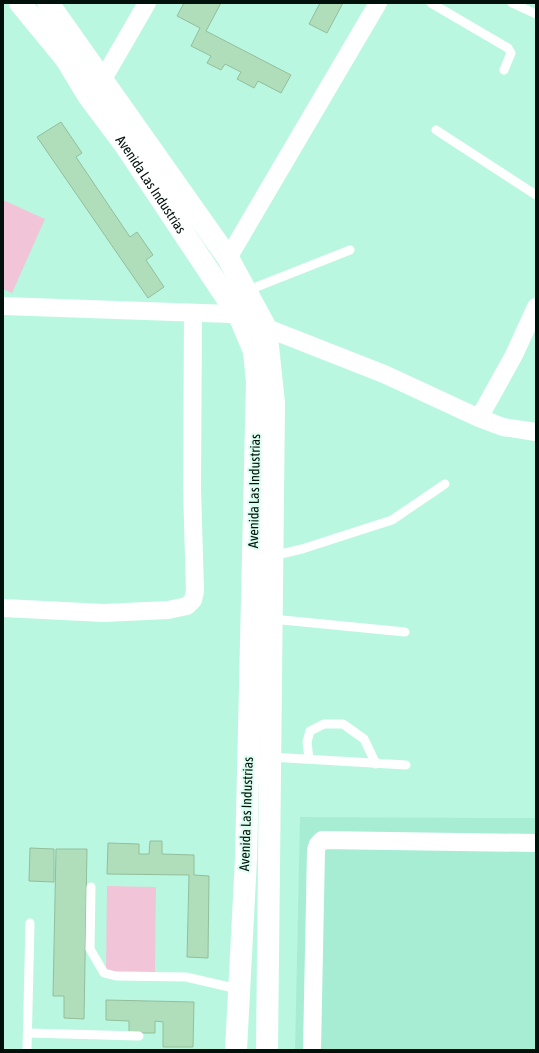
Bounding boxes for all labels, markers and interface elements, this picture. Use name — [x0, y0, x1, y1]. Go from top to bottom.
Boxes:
street label: Avenida Las Industrias — [113, 132, 189, 236]
street label: Avenida Las Industrias — [245, 434, 263, 548]
street label: Avenida Las Industrias — [236, 757, 256, 871]

